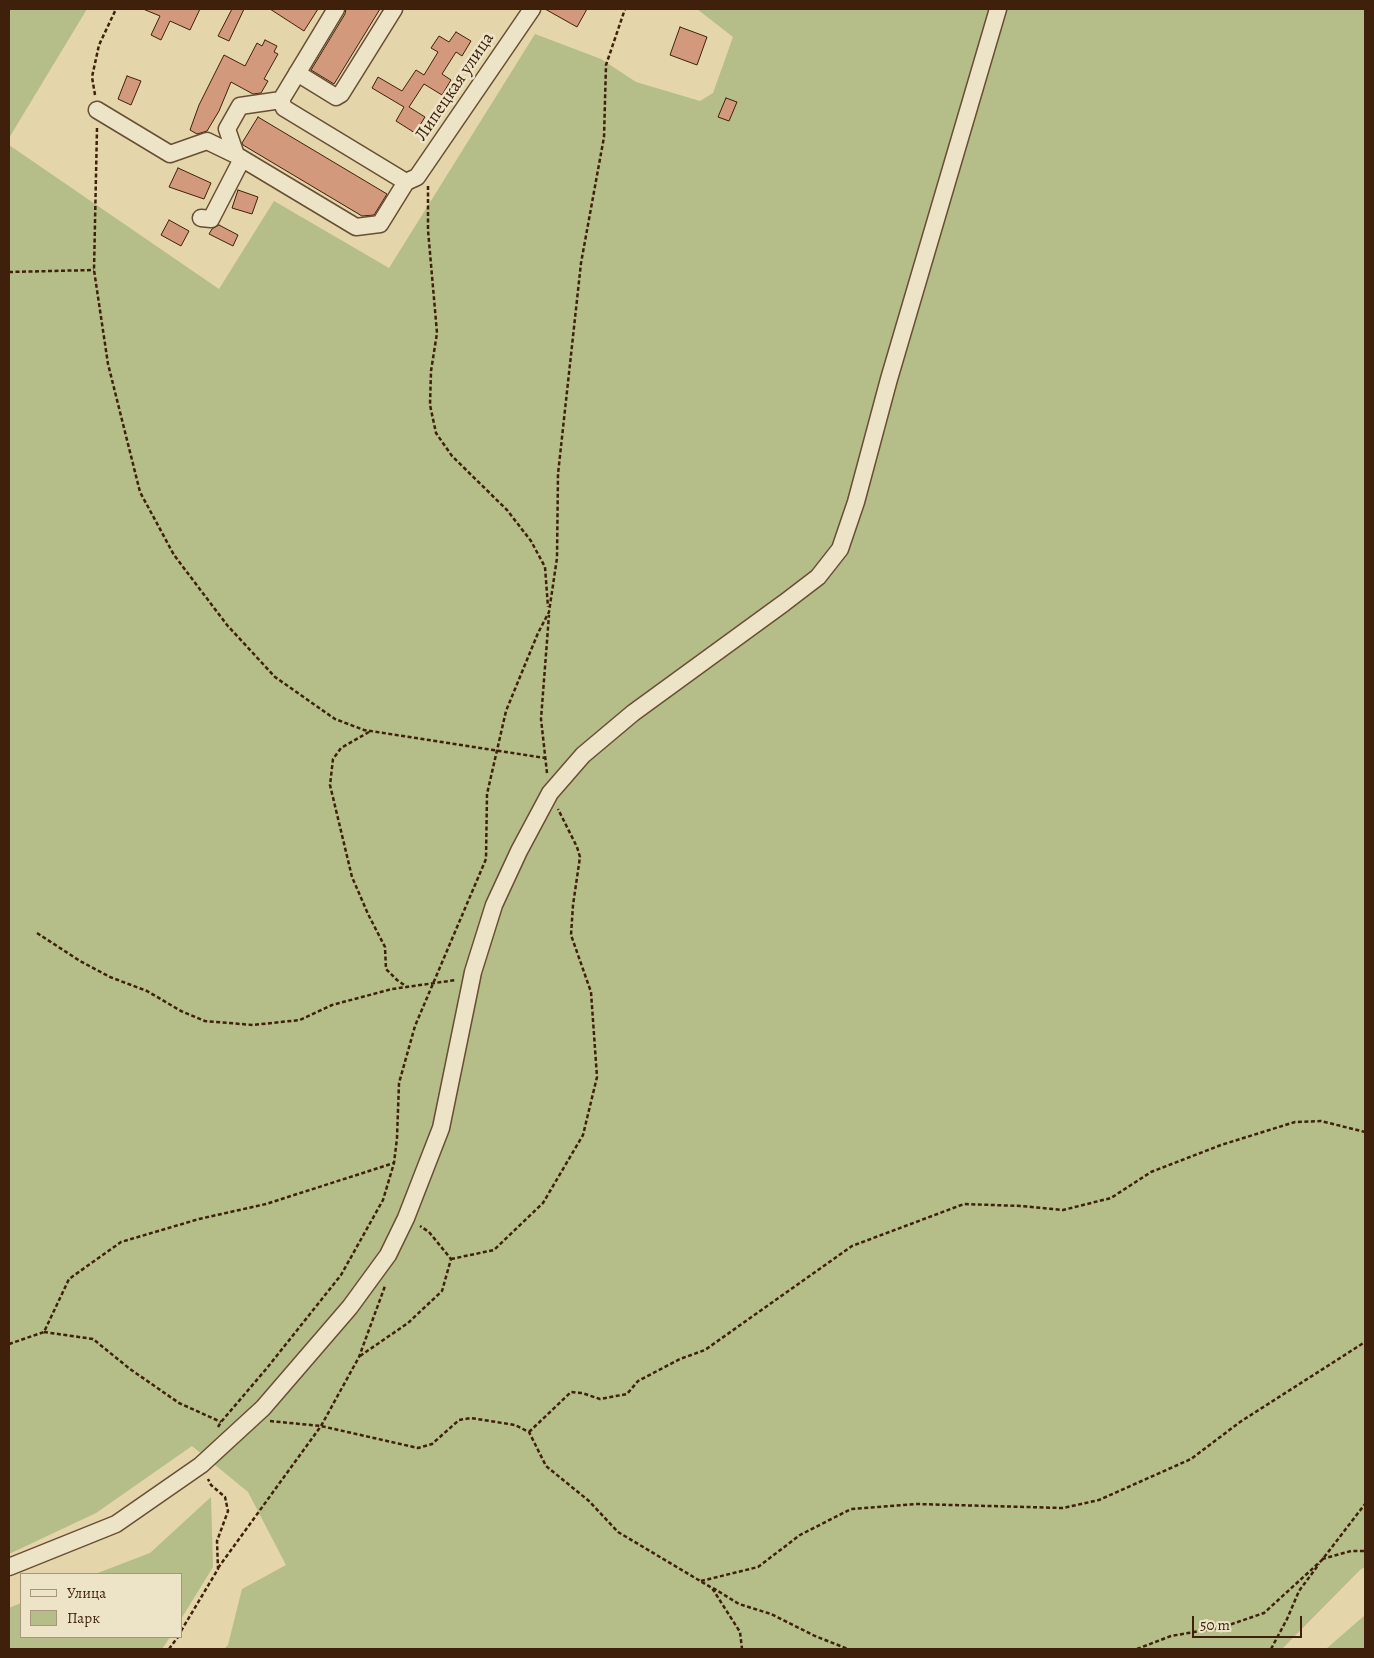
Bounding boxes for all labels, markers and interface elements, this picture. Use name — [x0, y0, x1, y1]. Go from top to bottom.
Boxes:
street label: Липецкая улица — [411, 29, 499, 145]
legend — [20, 1573, 182, 1638]
text: Улица — [67, 1583, 106, 1603]
scale bar — [1194, 1606, 1304, 1638]
text: Парк — [67, 1608, 100, 1628]
text: 50 m — [1200, 1615, 1230, 1635]

